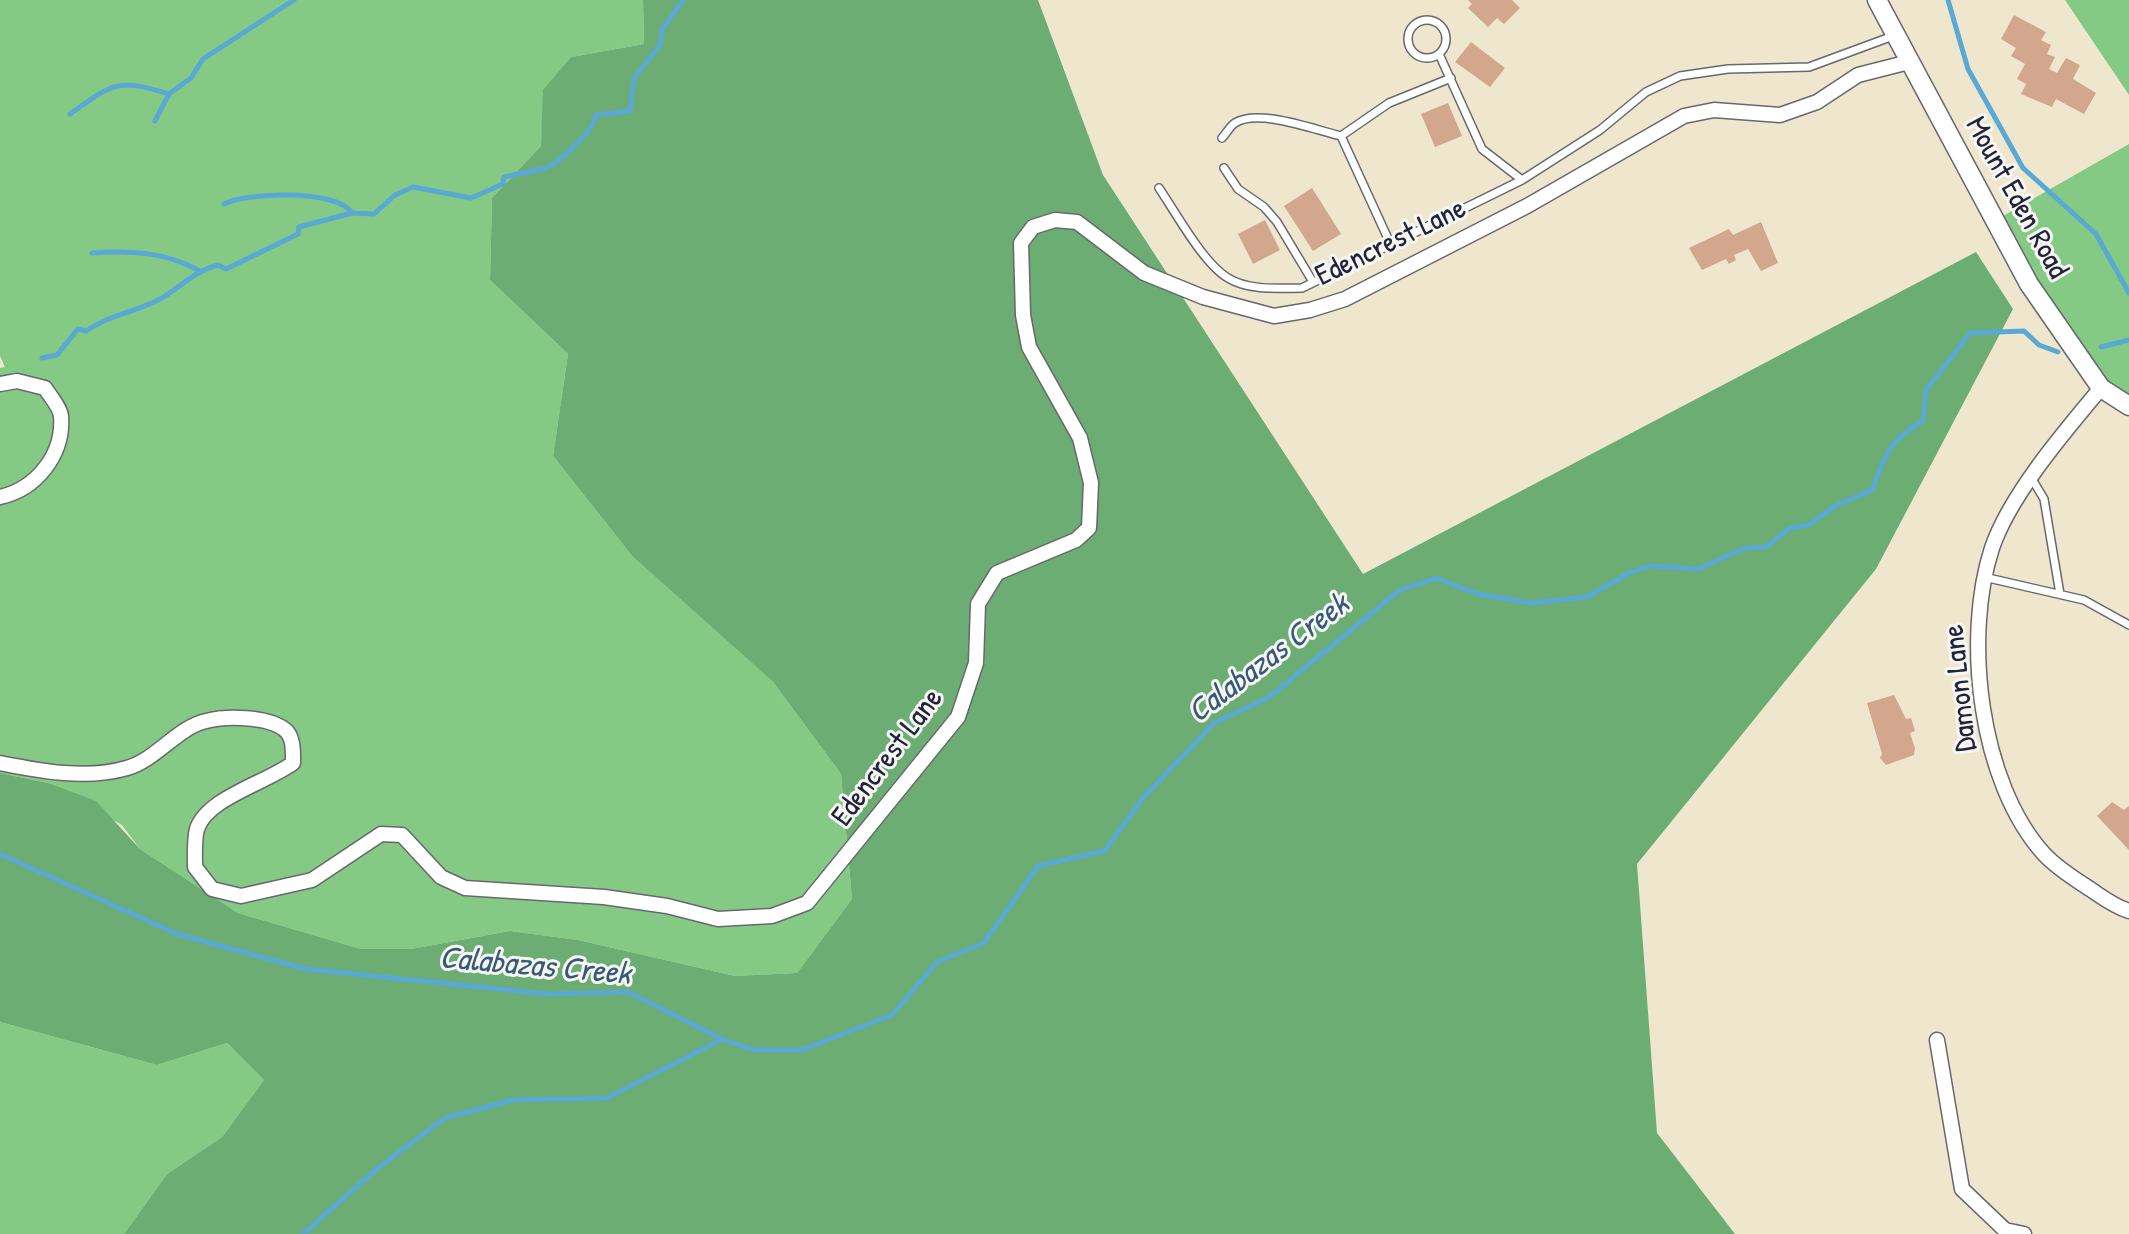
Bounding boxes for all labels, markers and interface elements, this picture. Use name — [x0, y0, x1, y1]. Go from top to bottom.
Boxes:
street label: Mount Eden Road — [1957, 111, 2075, 285]
street label: Edencrest Lane — [1310, 191, 1472, 295]
water label: Calabazas Creek — [1181, 586, 1357, 732]
street label: Damon Lane — [1936, 623, 1986, 753]
street label: Edencrest Lane — [825, 682, 951, 834]
water label: Calabazas Creek — [438, 940, 632, 994]

